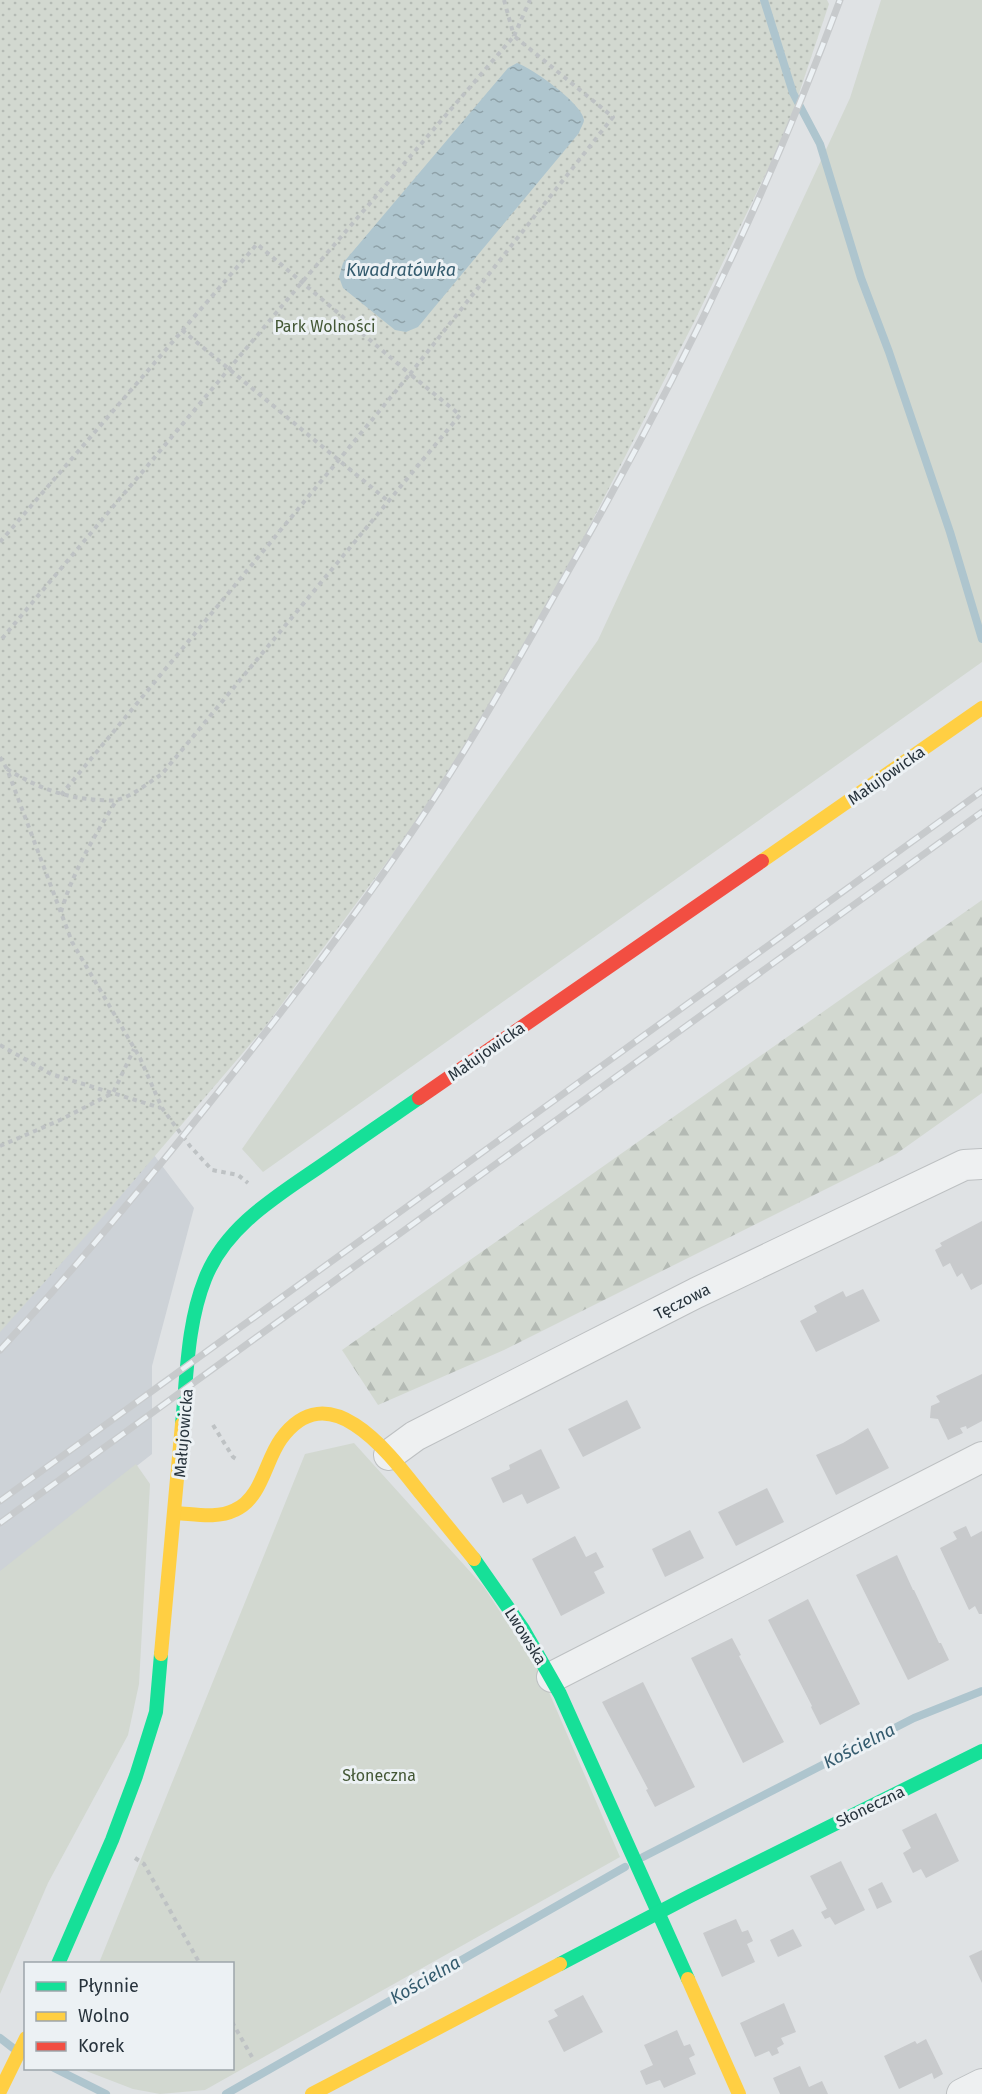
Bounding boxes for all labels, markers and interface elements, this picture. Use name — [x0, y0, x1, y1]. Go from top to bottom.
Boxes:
water label: Kwadratówka — [346, 259, 456, 281]
park label: Park Wolności — [274, 317, 376, 336]
street label: Małujowicka — [844, 742, 928, 809]
street label: Małujowicka — [444, 1018, 528, 1085]
street label: Tęczowa — [651, 1279, 713, 1324]
street label: Małujowicka — [170, 1388, 197, 1478]
street label: Lwowska — [501, 1604, 551, 1668]
water label: Kościelna — [819, 1719, 899, 1773]
park label: Słoneczna — [342, 1766, 416, 1785]
street label: Słoneczna — [833, 1782, 908, 1831]
water label: Kościelna — [386, 1951, 464, 2009]
legend — [24, 1962, 234, 2070]
text: Płynnie — [78, 1975, 139, 1997]
text: Wolno — [78, 2005, 130, 2027]
text: Korek — [78, 2035, 125, 2057]

